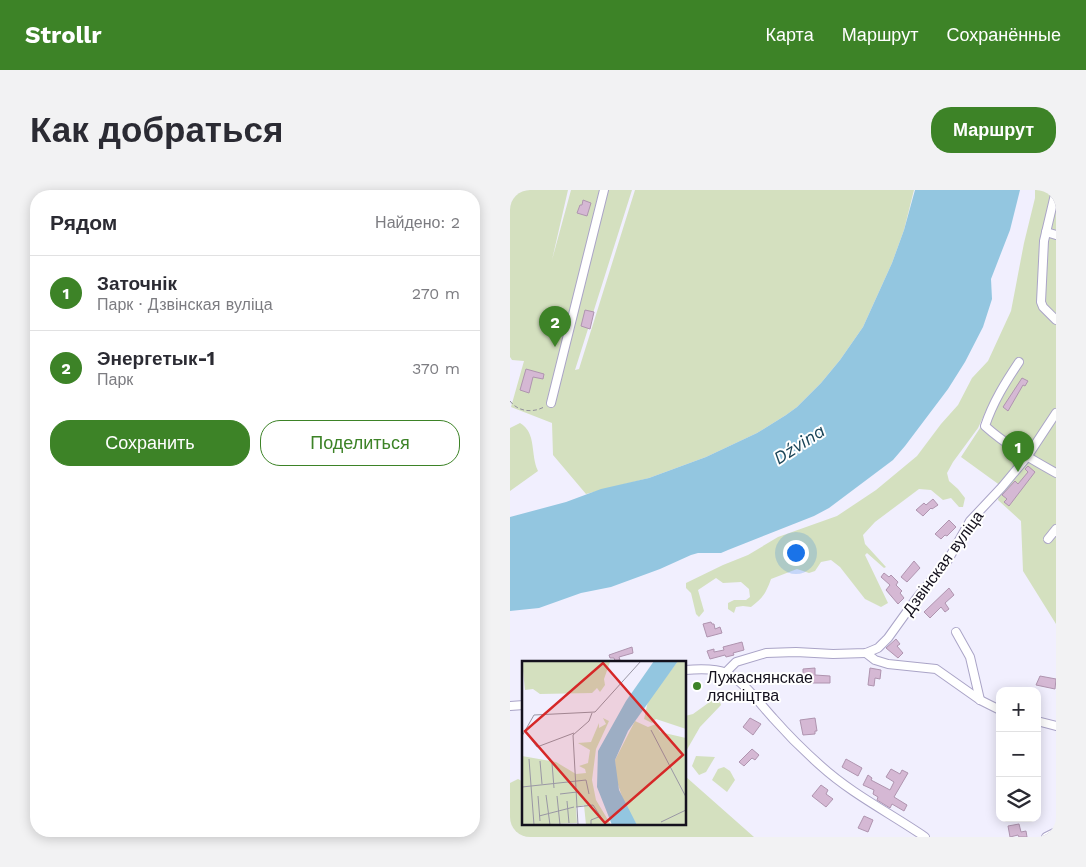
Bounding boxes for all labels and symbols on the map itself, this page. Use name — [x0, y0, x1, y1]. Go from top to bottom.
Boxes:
pin: 2 — [539, 306, 571, 347]
water label: Dźvina — [769, 420, 829, 468]
pin: 1 — [1002, 431, 1034, 472]
street label: Дзвінская вуліца — [899, 507, 987, 619]
your location — [783, 540, 809, 566]
inset map — [522, 661, 686, 824]
place label: Лужаснянскае лясніцтва — [707, 668, 813, 705]
marker: Лужаснянскае лясніцтва — [691, 680, 703, 692]

